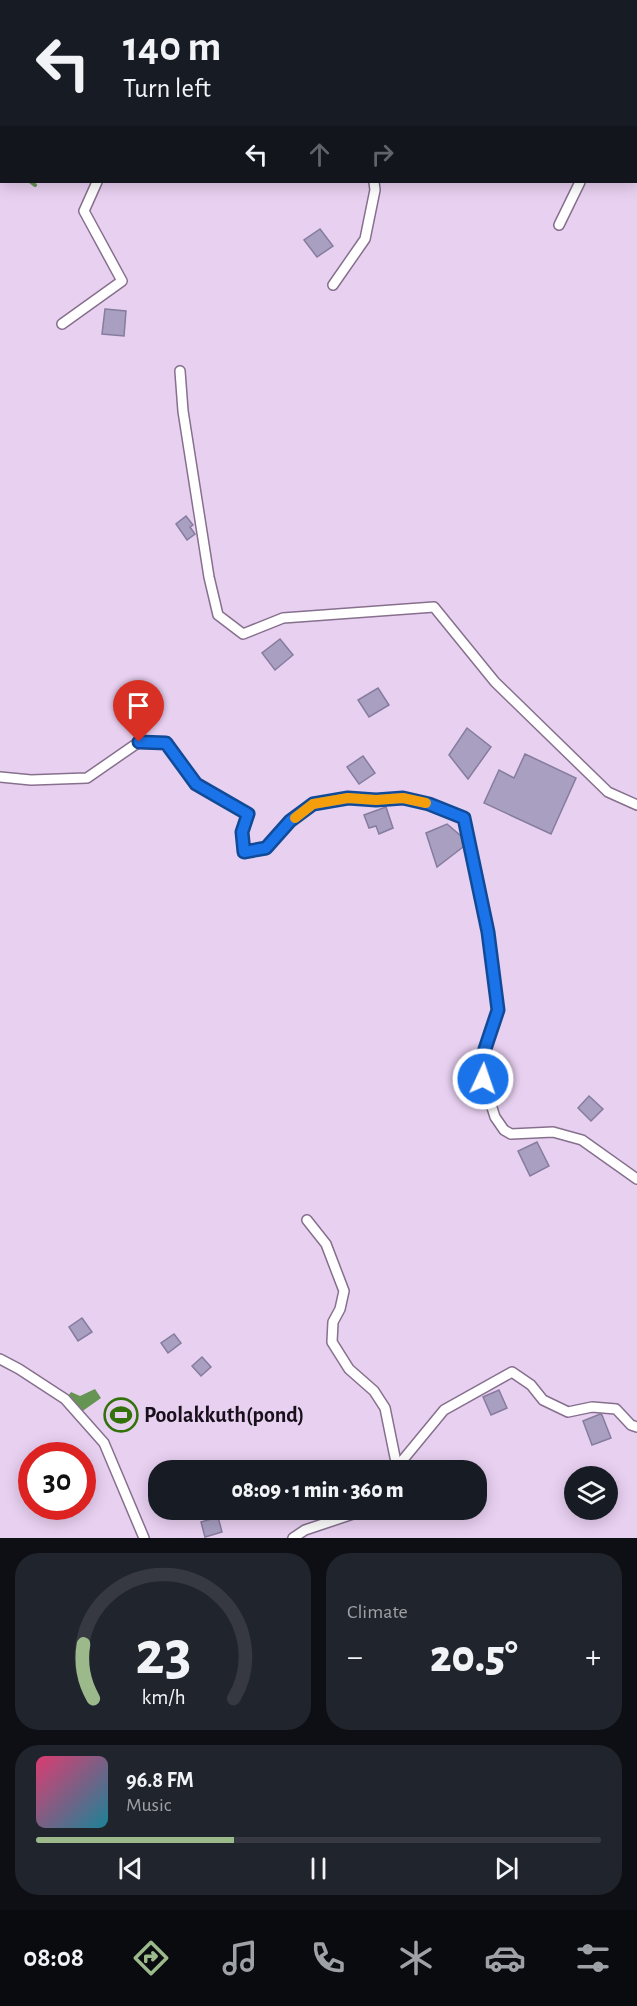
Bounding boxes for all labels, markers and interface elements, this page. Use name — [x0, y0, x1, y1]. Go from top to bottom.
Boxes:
icon: left — [24, 24, 102, 102]
text: 140 m — [123, 26, 221, 68]
text: Turn left — [123, 75, 211, 102]
icon: left — [240, 138, 273, 171]
icon: ahead — [303, 138, 336, 171]
icon: right — [366, 138, 399, 171]
pin — [113, 680, 164, 742]
icon: arrive — [122, 689, 155, 722]
position arrow — [451, 1047, 515, 1111]
sports icon: Poolakkuth(pond) — [103, 1397, 139, 1433]
place label: Poolakkuth(pond) — [144, 1404, 304, 1426]
speed limit sign: 30 — [18, 1442, 96, 1520]
map controls — [564, 1466, 618, 1520]
button: layers — [564, 1466, 618, 1520]
text: 08:09 · 1 min · 360 m — [231, 1479, 404, 1501]
text: Climate — [347, 1602, 408, 1622]
text: 23 — [135, 1623, 191, 1685]
text: 20.5° — [430, 1635, 518, 1680]
text: − — [347, 1641, 363, 1674]
text: + — [585, 1641, 601, 1674]
text: km/h — [141, 1687, 185, 1708]
text: 96.8 FM — [126, 1769, 194, 1791]
text: Music — [126, 1795, 172, 1815]
icon: previous — [114, 1852, 147, 1885]
icon: pause — [302, 1852, 335, 1885]
icon: next — [490, 1852, 523, 1885]
icon: directions — [130, 1937, 172, 1979]
icon: music — [219, 1937, 261, 1979]
icon: phone — [307, 1937, 349, 1979]
icon: climate — [395, 1937, 437, 1979]
icon: car — [484, 1937, 526, 1979]
icon: filters — [572, 1937, 614, 1979]
text: 08:08 — [23, 1944, 84, 1971]

